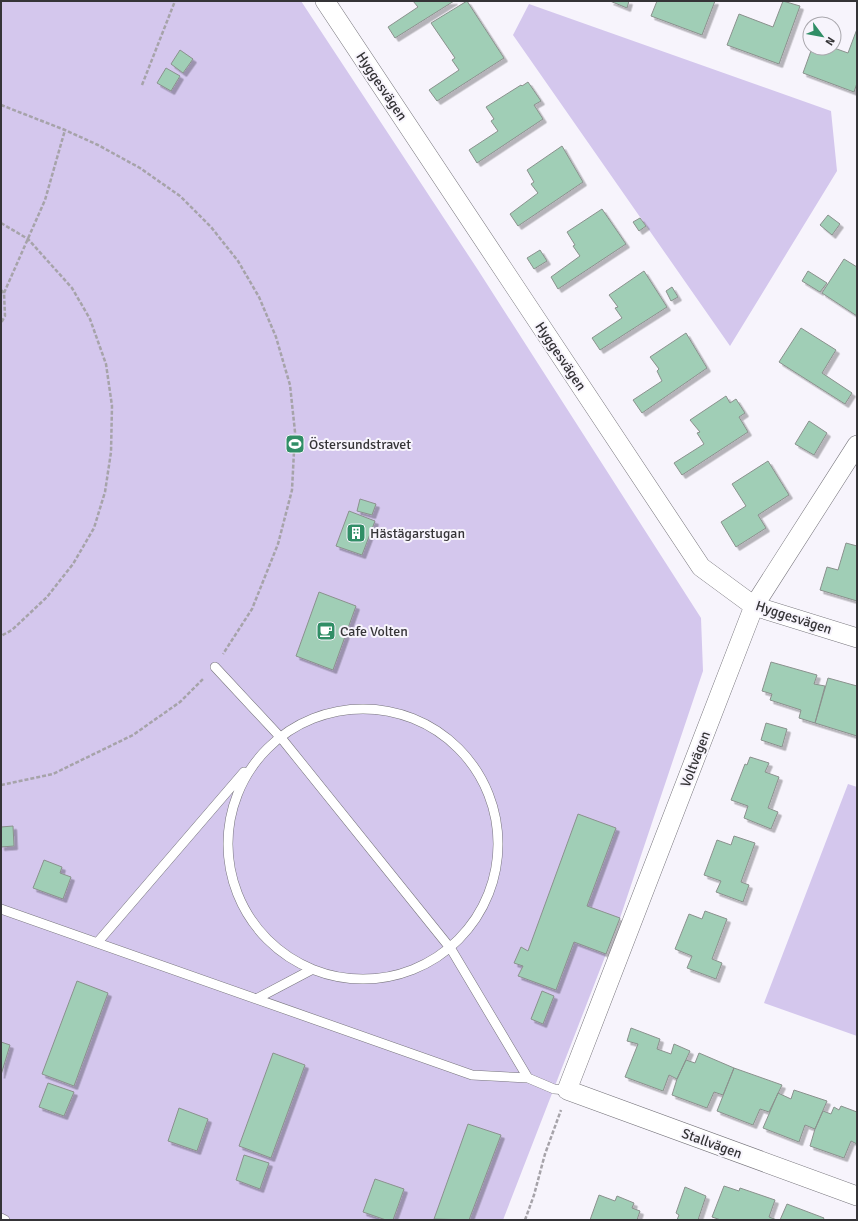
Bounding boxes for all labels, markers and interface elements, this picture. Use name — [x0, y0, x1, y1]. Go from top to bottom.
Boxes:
north arrow — [802, 16, 842, 56]
text: N — [823, 34, 838, 48]
street label: Hyggesvägen — [352, 49, 411, 124]
street label: Hyggesvägen — [531, 319, 590, 394]
sports icon: Östersundstravet — [284, 433, 306, 455]
place label: Östersundstravet — [309, 436, 411, 453]
building icon: Hästägarstugan — [345, 522, 367, 544]
place label: Hästägarstugan — [370, 525, 465, 542]
street label: Hyggesvägen — [754, 597, 834, 638]
cafe icon: Cafe Volten — [315, 620, 337, 642]
place label: Cafe Volten — [340, 623, 408, 640]
street label: Voltvägen — [677, 729, 714, 790]
street label: Stallvägen — [679, 1125, 744, 1162]

